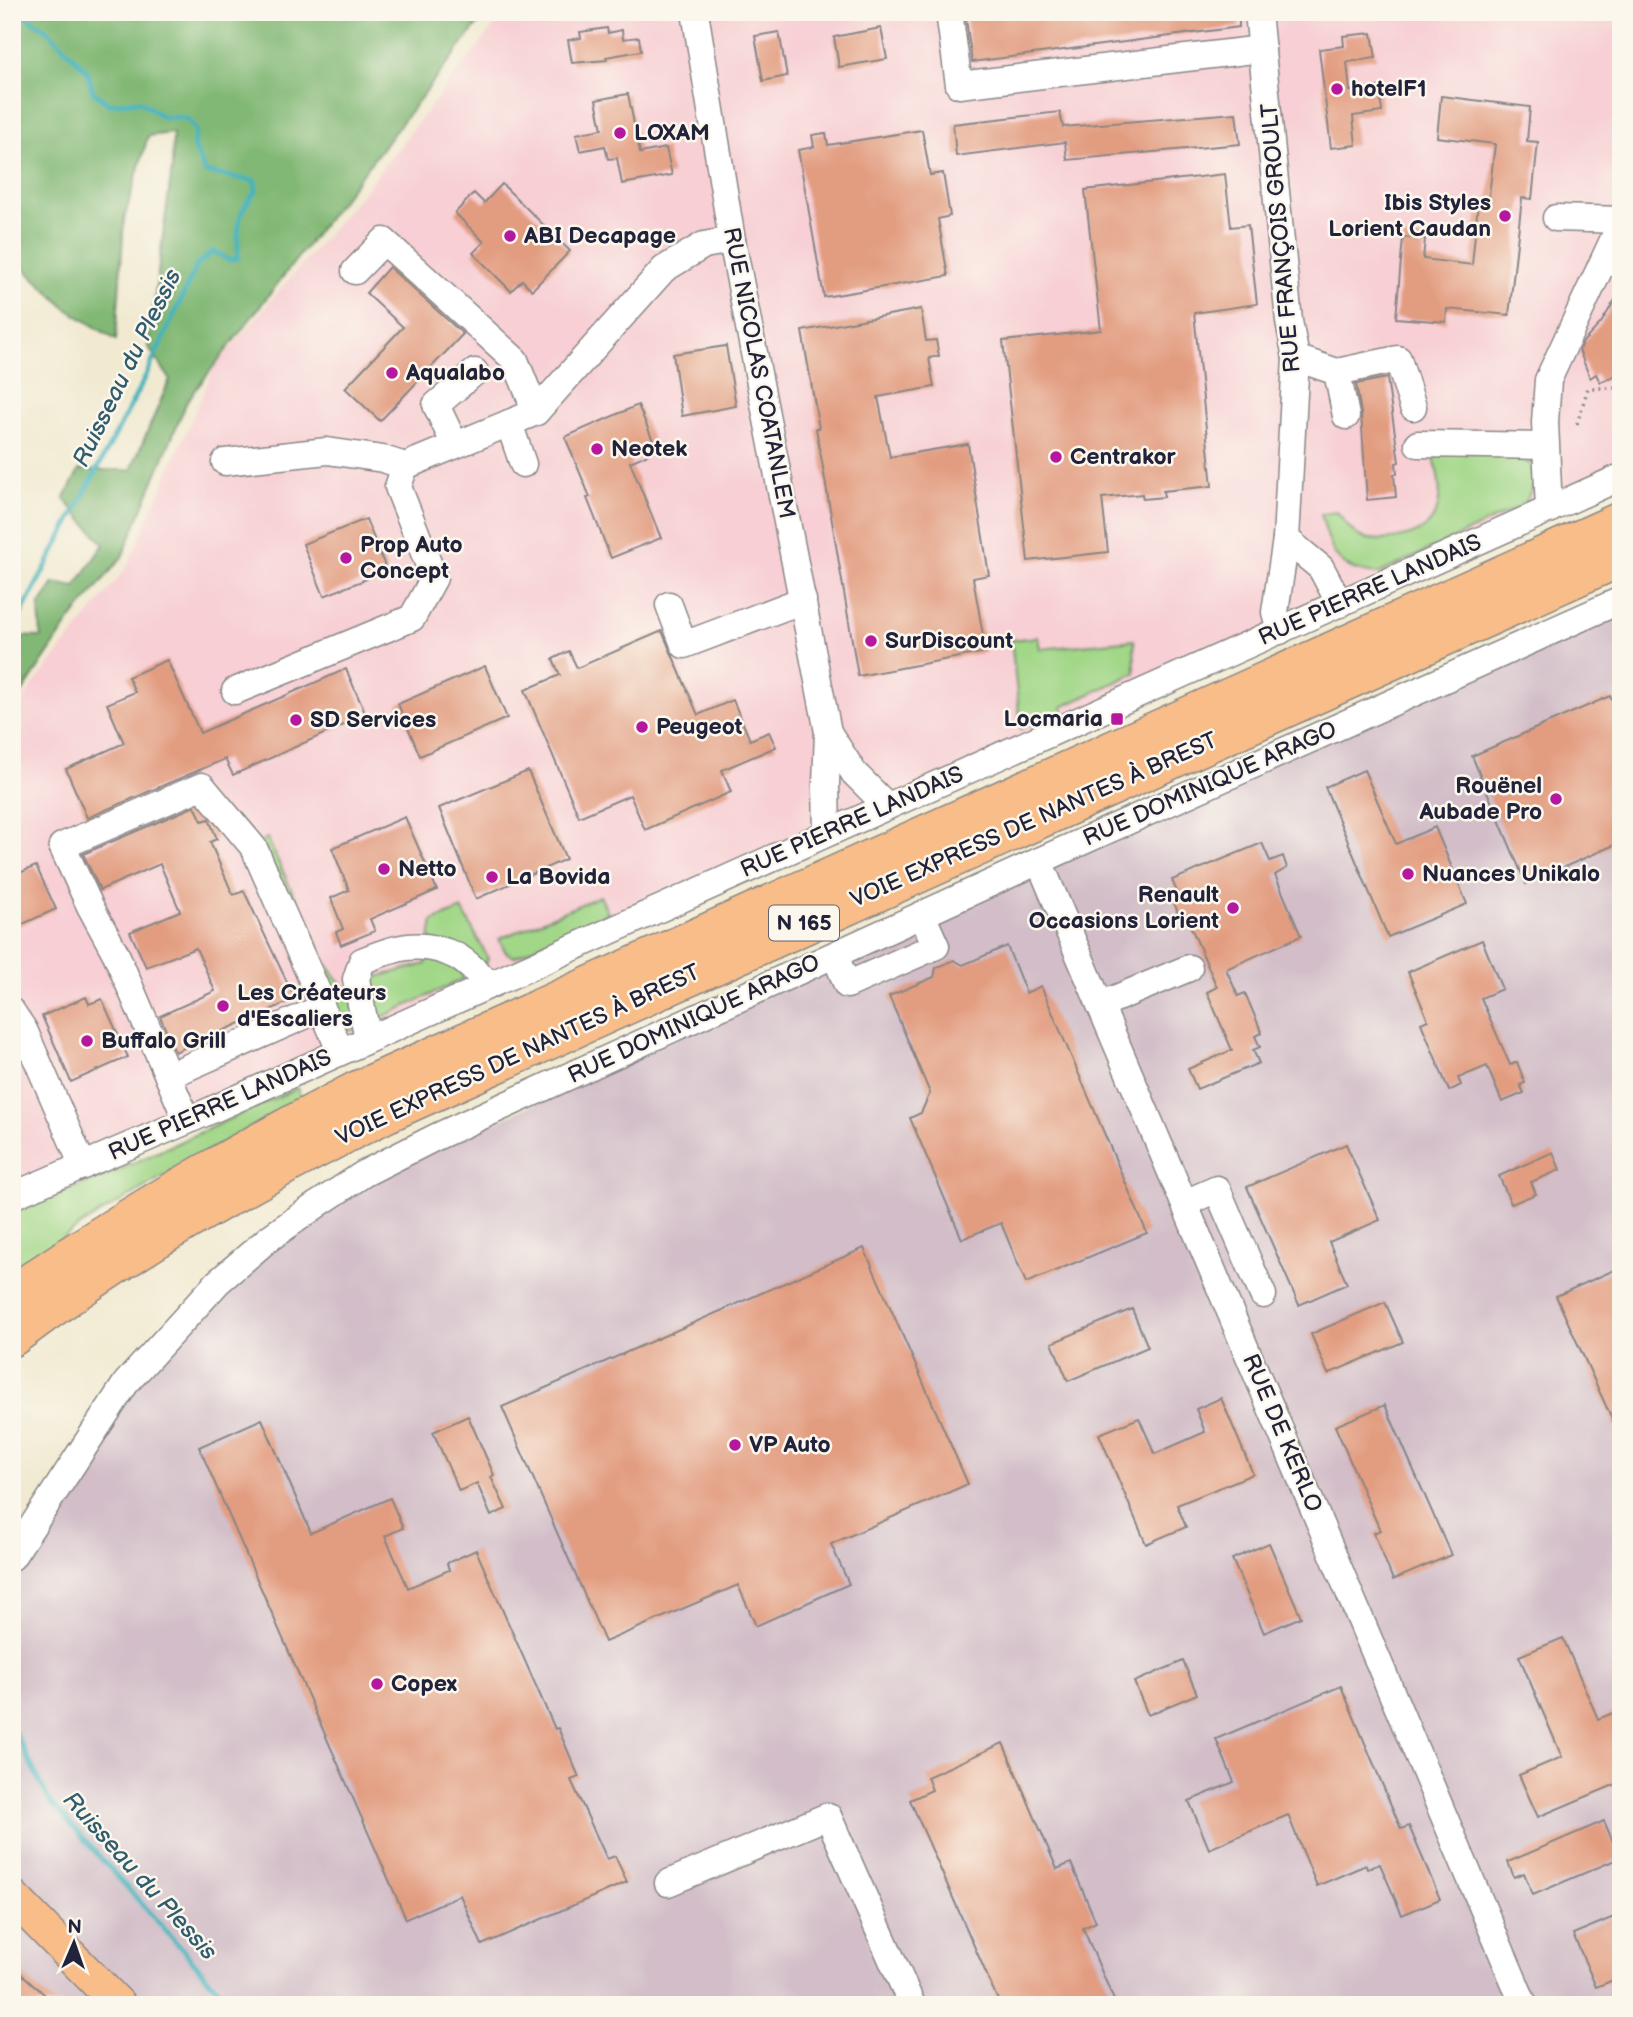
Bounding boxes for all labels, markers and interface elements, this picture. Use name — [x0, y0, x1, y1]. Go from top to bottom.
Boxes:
place label: hotelF1 — [1351, 75, 1427, 103]
marker: hotelF1 — [1329, 81, 1345, 97]
street label: RUE FRANÇOIS GROULT — [1255, 102, 1307, 374]
place label: LOXAM — [634, 119, 710, 147]
marker: LOXAM — [612, 125, 628, 141]
place label: Ibis Styles Lorient Caudan — [1328, 189, 1491, 243]
marker: Ibis Styles Lorient Caudan — [1497, 208, 1513, 224]
place label: ABI Decapage — [523, 222, 676, 250]
street label: RUE NICOLAS COATANLEM — [717, 225, 801, 521]
marker: ABI Decapage — [502, 228, 518, 244]
water label: Ruisseau du Plessis — [67, 264, 188, 472]
place label: Aqualabo — [405, 359, 505, 387]
marker: Aqualabo — [384, 365, 400, 381]
place label: Neotek — [611, 435, 687, 463]
marker: Neotek — [589, 441, 605, 457]
place label: Centrakor — [1070, 443, 1177, 471]
marker: Centrakor — [1048, 449, 1064, 465]
street label: RUE PIERRE LANDAIS — [1254, 528, 1486, 652]
place label: Prop Auto Concept — [360, 531, 463, 585]
marker: Prop Auto Concept — [338, 550, 354, 566]
place label: SurDiscount — [885, 627, 1013, 655]
marker: SurDiscount — [863, 633, 879, 649]
place label: Locmaria — [1004, 705, 1103, 733]
place label: SD Services — [310, 706, 436, 734]
marker: Locmaria — [1109, 711, 1125, 727]
marker: SD Services — [288, 712, 304, 728]
place label: Peugeot — [656, 713, 743, 741]
street label: RUE DOMINIQUE ARAGO — [1079, 715, 1341, 853]
marker: Peugeot — [634, 719, 650, 735]
street label: VOIE EXPRESS DE NANTES À BREST — [846, 726, 1222, 914]
street label: RUE PIERRE LANDAIS — [736, 760, 968, 884]
place label: Rouënel Aubade Pro — [1419, 772, 1542, 826]
marker: Rouënel Aubade Pro — [1548, 791, 1564, 807]
place label: Netto — [398, 855, 457, 883]
place label: Nuances Unikalo — [1422, 860, 1600, 888]
marker: Netto — [376, 861, 392, 877]
place label: La Bovida — [506, 863, 610, 891]
marker: Nuances Unikalo — [1400, 866, 1416, 882]
marker: La Bovida — [484, 869, 500, 885]
place label: Renault Occasions Lorient — [1029, 881, 1219, 935]
marker: Renault Occasions Lorient — [1225, 900, 1241, 916]
road number: N 165 — [769, 906, 839, 940]
street label: RUE DOMINIQUE ARAGO — [564, 948, 824, 1090]
street label: VOIE EXPRESS DE NANTES À BREST — [331, 958, 705, 1152]
place label: Les Créateurs d'Escaliers — [237, 979, 386, 1033]
marker: Les Créateurs d'Escaliers — [215, 998, 231, 1014]
place label: Buffalo Grill — [101, 1027, 226, 1055]
marker: Buffalo Grill — [79, 1033, 95, 1049]
street label: RUE PIERRE LANDAIS — [104, 1043, 336, 1167]
street label: RUE DE KERLO — [1236, 1350, 1328, 1516]
place label: VP Auto — [749, 1431, 831, 1459]
marker: VP Auto — [727, 1437, 743, 1453]
place label: Copex — [391, 1670, 458, 1698]
marker: Copex — [369, 1676, 385, 1692]
water label: Ruisseau du Plessis — [57, 1786, 223, 1966]
north arrow — [38, 1909, 108, 1979]
text: N — [67, 1916, 82, 1939]

